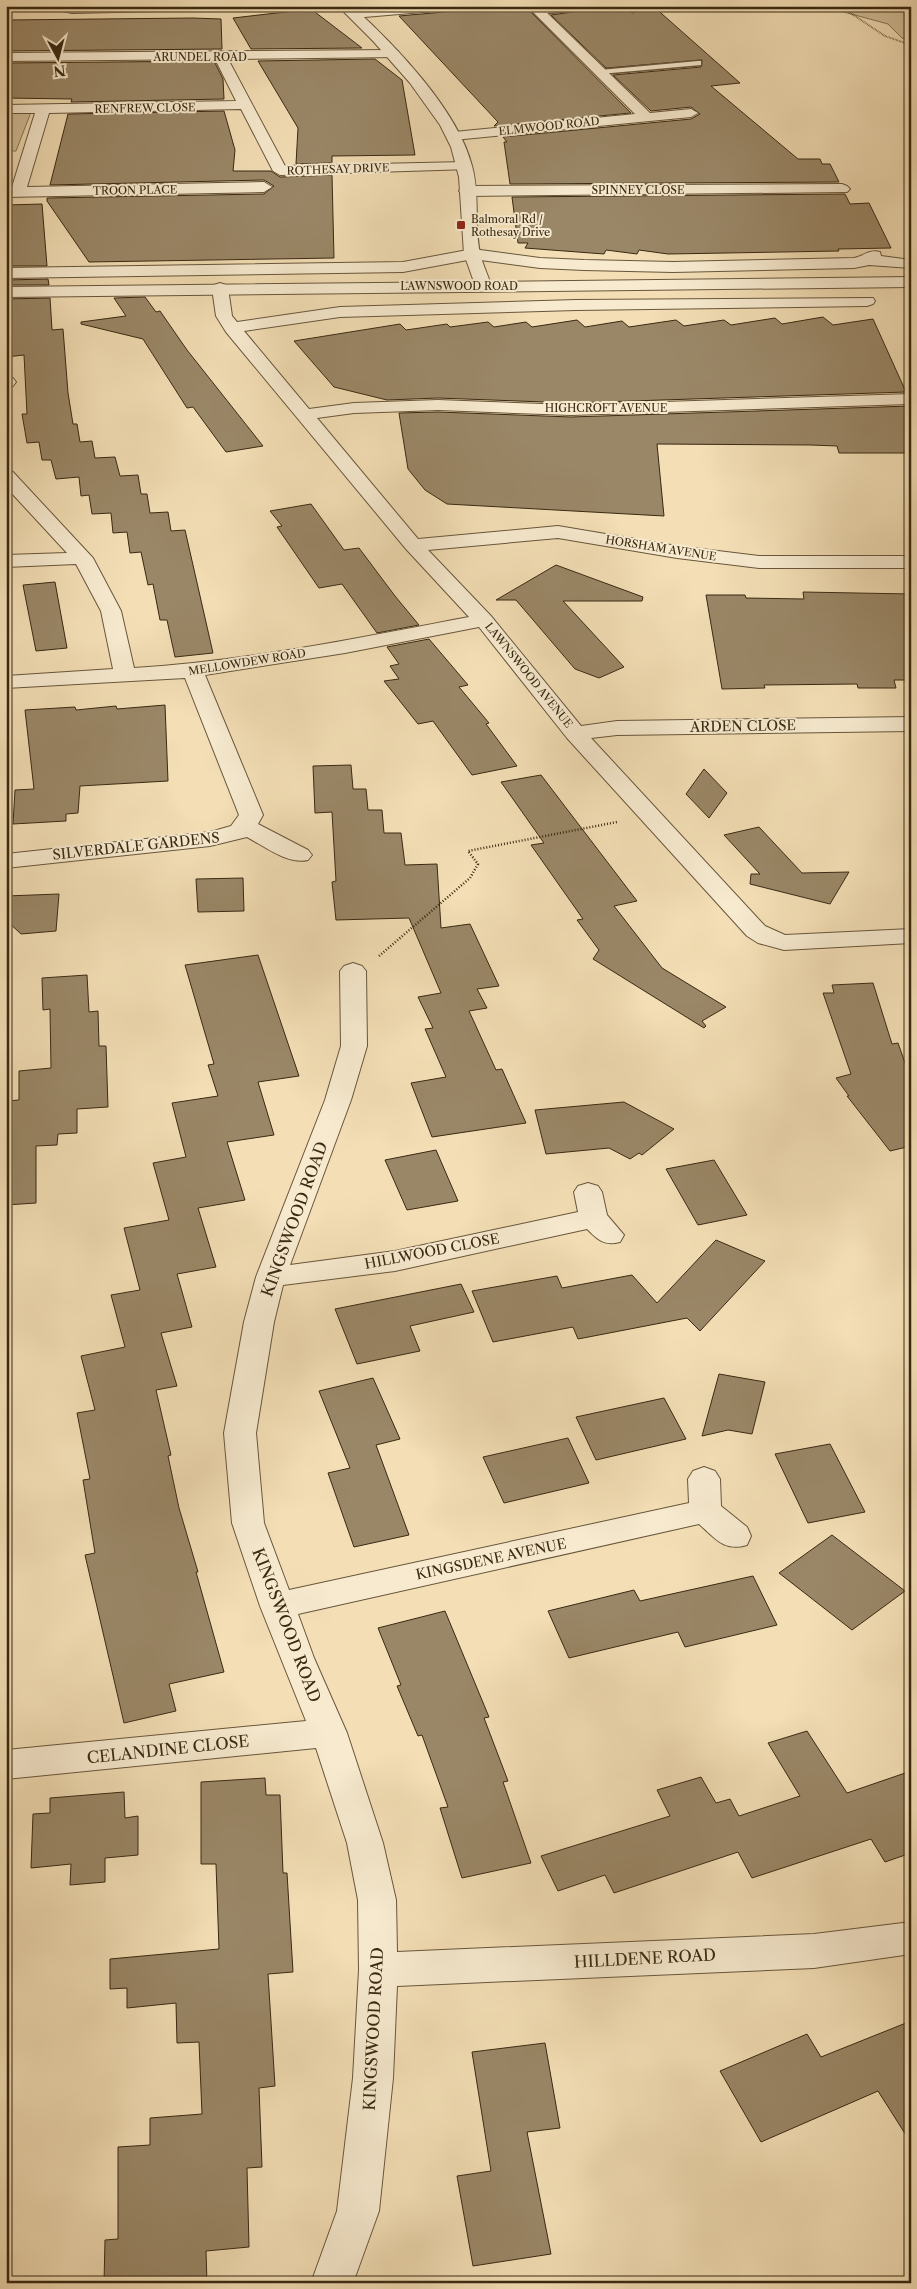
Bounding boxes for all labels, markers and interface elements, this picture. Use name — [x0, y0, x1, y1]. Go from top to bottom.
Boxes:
north arrow — [32, 32, 82, 82]
street label: ARUNDEL ROAD — [152, 50, 247, 64]
text: N — [52, 61, 67, 81]
street label: RENFREW CLOSE — [94, 100, 196, 116]
street label: ELMWOOD ROAD — [498, 114, 600, 138]
street label: ROTHESAY DRIVE — [286, 160, 390, 178]
street label: TROON PLACE — [93, 182, 178, 198]
street label: SPINNEY CLOSE — [592, 183, 685, 197]
place label: Balmoral Rd / Rothesay Drive — [471, 212, 550, 239]
marker: Balmoral Rd / Rothesay Drive — [455, 219, 467, 231]
street label: LAWNSWOOD ROAD — [400, 279, 518, 293]
street label: HIGHCROFT AVENUE — [545, 401, 668, 415]
street label: HORSHAM AVENUE — [605, 532, 718, 564]
street label: LAWNSWOOD AVENUE — [482, 620, 576, 731]
street label: MELLOWDEW ROAD — [187, 646, 307, 678]
street label: ARDEN CLOSE — [689, 716, 796, 736]
street label: SILVERDALE GARDENS — [52, 828, 220, 864]
street label: KINGSWOOD ROAD — [257, 1139, 331, 1299]
street label: HILLWOOD CLOSE — [363, 1229, 501, 1273]
street label: KINGSDENE AVENUE — [414, 1534, 568, 1584]
street label: KINGSWOOD ROAD — [248, 1545, 326, 1705]
street label: CELANDINE CLOSE — [86, 1731, 250, 1767]
street label: HILLDENE ROAD — [573, 1944, 717, 1972]
street label: KINGSWOOD ROAD — [359, 1947, 387, 2111]

